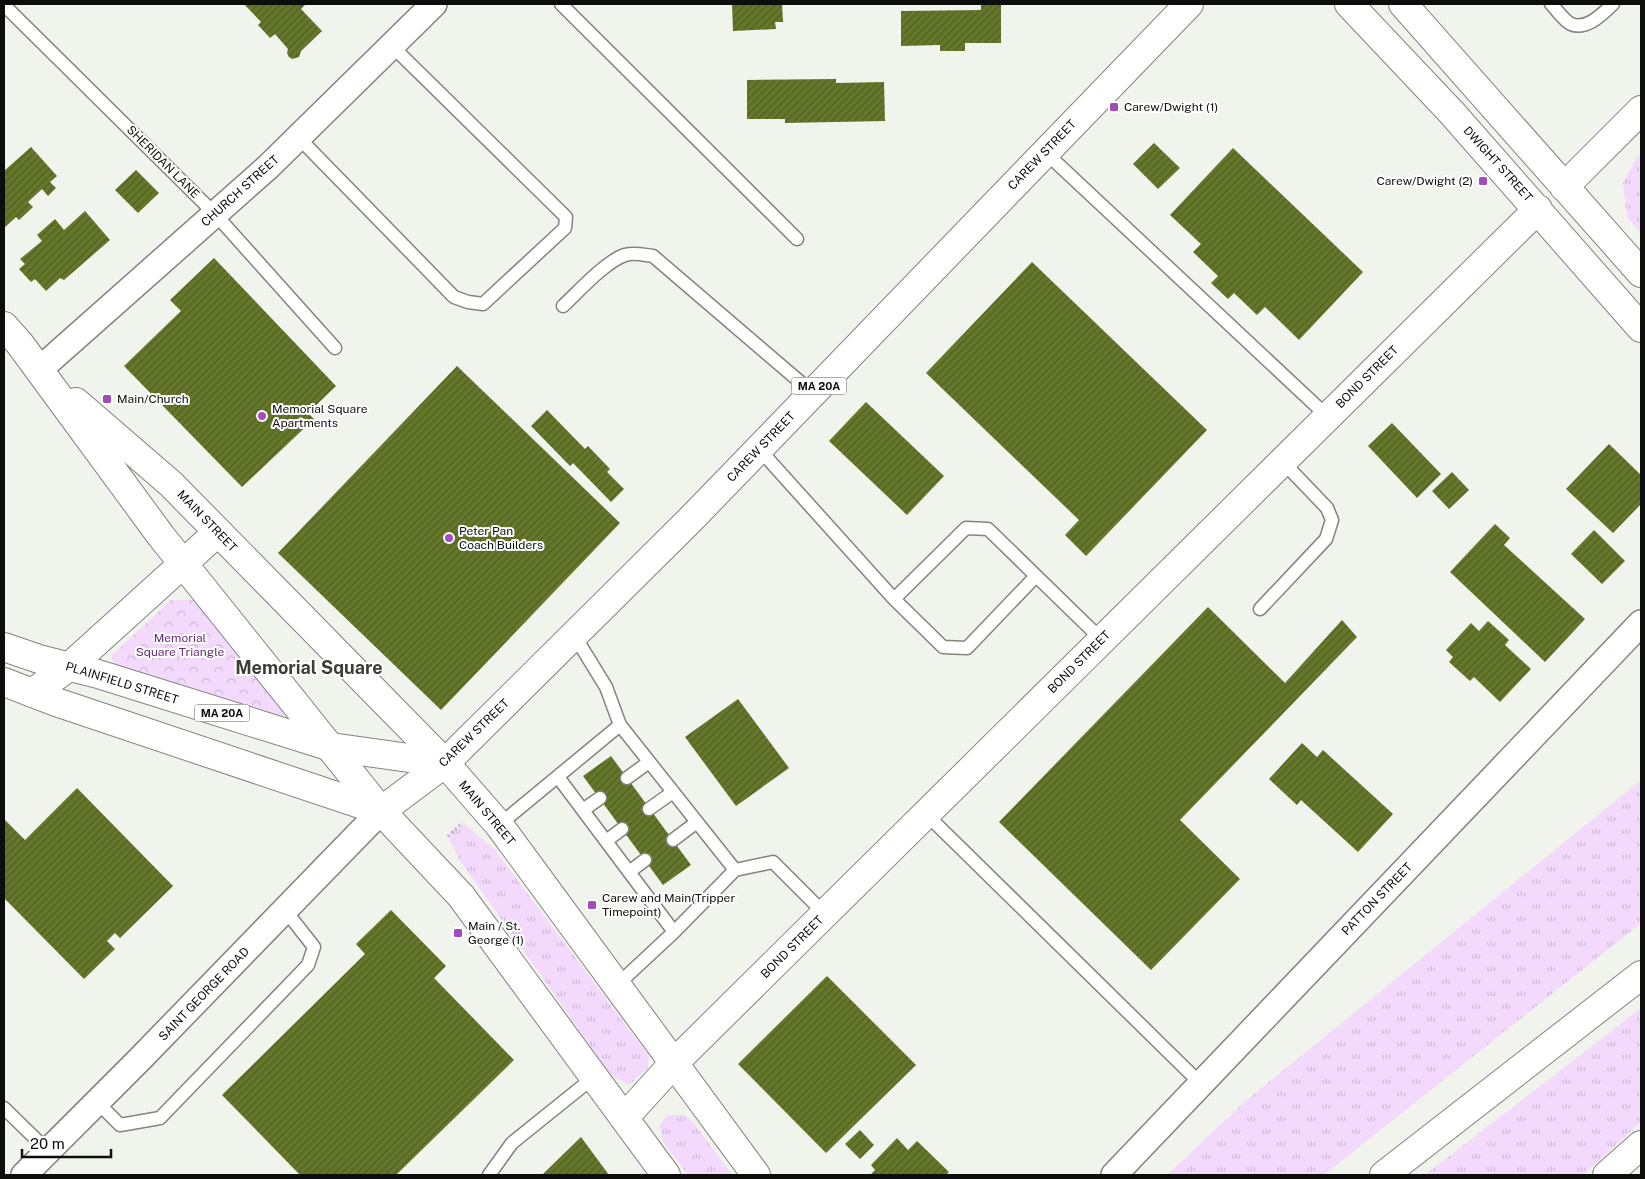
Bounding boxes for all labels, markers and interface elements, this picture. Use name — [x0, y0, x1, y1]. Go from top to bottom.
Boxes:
place label: Carew/Dwight (1) — [1124, 100, 1218, 114]
marker: Carew/Dwight (1) — [1108, 101, 1120, 113]
street label: CAREW STREET — [1005, 117, 1079, 193]
street label: SHERIDAN LANE — [124, 123, 202, 201]
street label: DWIGHT STREET — [1461, 124, 1535, 204]
street label: CHURCH STREET — [198, 152, 282, 230]
place label: Carew/Dwight (2) — [1377, 174, 1473, 188]
marker: Carew/Dwight (2) — [1477, 175, 1489, 187]
street label: BOND STREET — [1333, 343, 1401, 411]
road number: MA 20A — [792, 378, 846, 394]
place label: Main/Church — [117, 392, 189, 406]
marker: Main/Church — [101, 393, 113, 405]
place label: Memorial Square Apartments — [272, 402, 368, 430]
street label: CAREW STREET — [724, 409, 798, 485]
marker: Memorial Square Apartments — [256, 410, 268, 422]
street label: MAIN STREET — [174, 487, 240, 555]
place label: Peter Pan Coach Builders — [459, 524, 543, 552]
marker: Peter Pan Coach Builders — [443, 532, 455, 544]
street label: BOND STREET — [1045, 628, 1113, 696]
park label: Memorial Square Triangle — [136, 631, 224, 659]
district label: Memorial Square — [235, 657, 383, 678]
street label: PLAINFIELD STREET — [64, 659, 180, 707]
street label: CAREW STREET — [436, 696, 512, 770]
road number: MA 20A — [194, 704, 250, 721]
street label: MAIN STREET — [456, 778, 518, 848]
street label: PATTON STREET — [1339, 860, 1415, 938]
place label: Carew and Main(Tripper Timepoint) — [602, 891, 735, 919]
marker: Carew and Main(Tripper Timepoint) — [586, 899, 598, 911]
street label: BOND STREET — [758, 913, 826, 981]
place label: Main / St. George (1) — [468, 919, 524, 947]
marker: Main / St. George (1) — [452, 927, 464, 939]
street label: SAINT GEORGE ROAD — [156, 944, 252, 1044]
scale bar — [22, 1126, 111, 1158]
text: 20 m — [30, 1135, 65, 1152]

